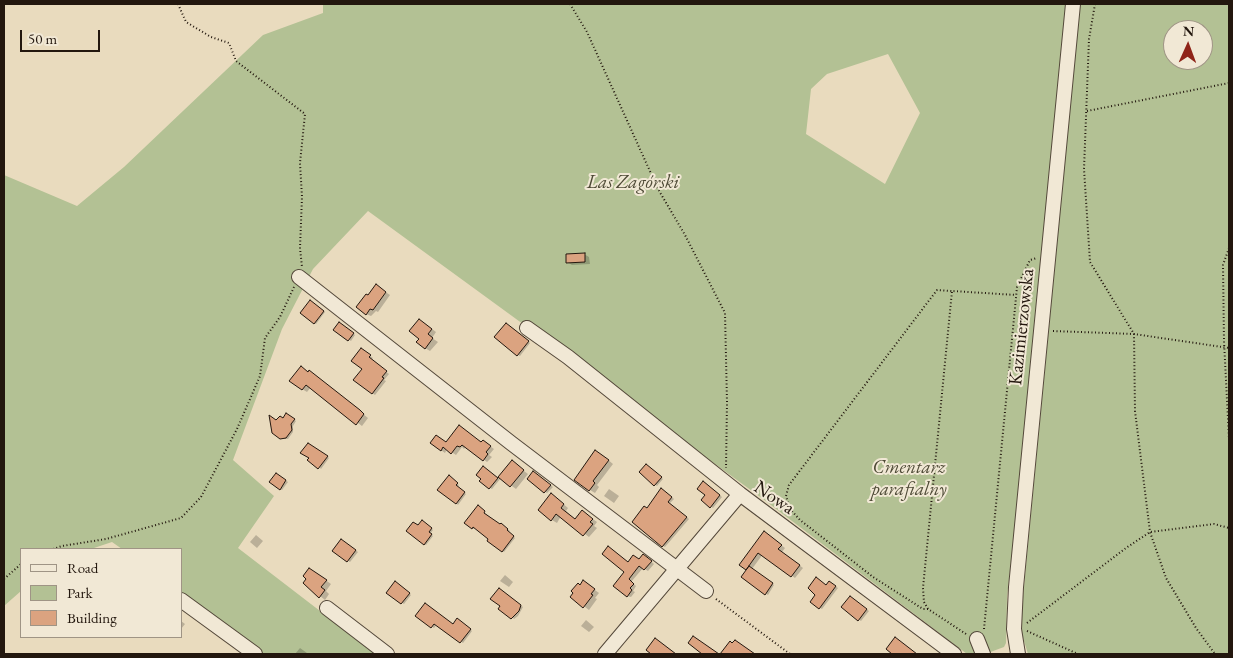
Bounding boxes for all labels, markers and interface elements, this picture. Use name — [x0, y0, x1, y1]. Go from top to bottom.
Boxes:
scale bar — [22, 20, 102, 52]
north arrow — [1163, 20, 1213, 70]
text: N — [1183, 22, 1194, 40]
text: 50 m — [28, 29, 57, 48]
park label: Las Zagórski — [587, 172, 679, 194]
street label: Kazimierzowska — [1005, 268, 1039, 386]
park label: Cmentarz parafialny — [871, 457, 947, 501]
street label: Nowa — [749, 476, 799, 520]
legend — [20, 548, 182, 638]
text: Road — [67, 558, 98, 577]
text: Park — [67, 583, 93, 602]
text: Building — [67, 608, 117, 627]

